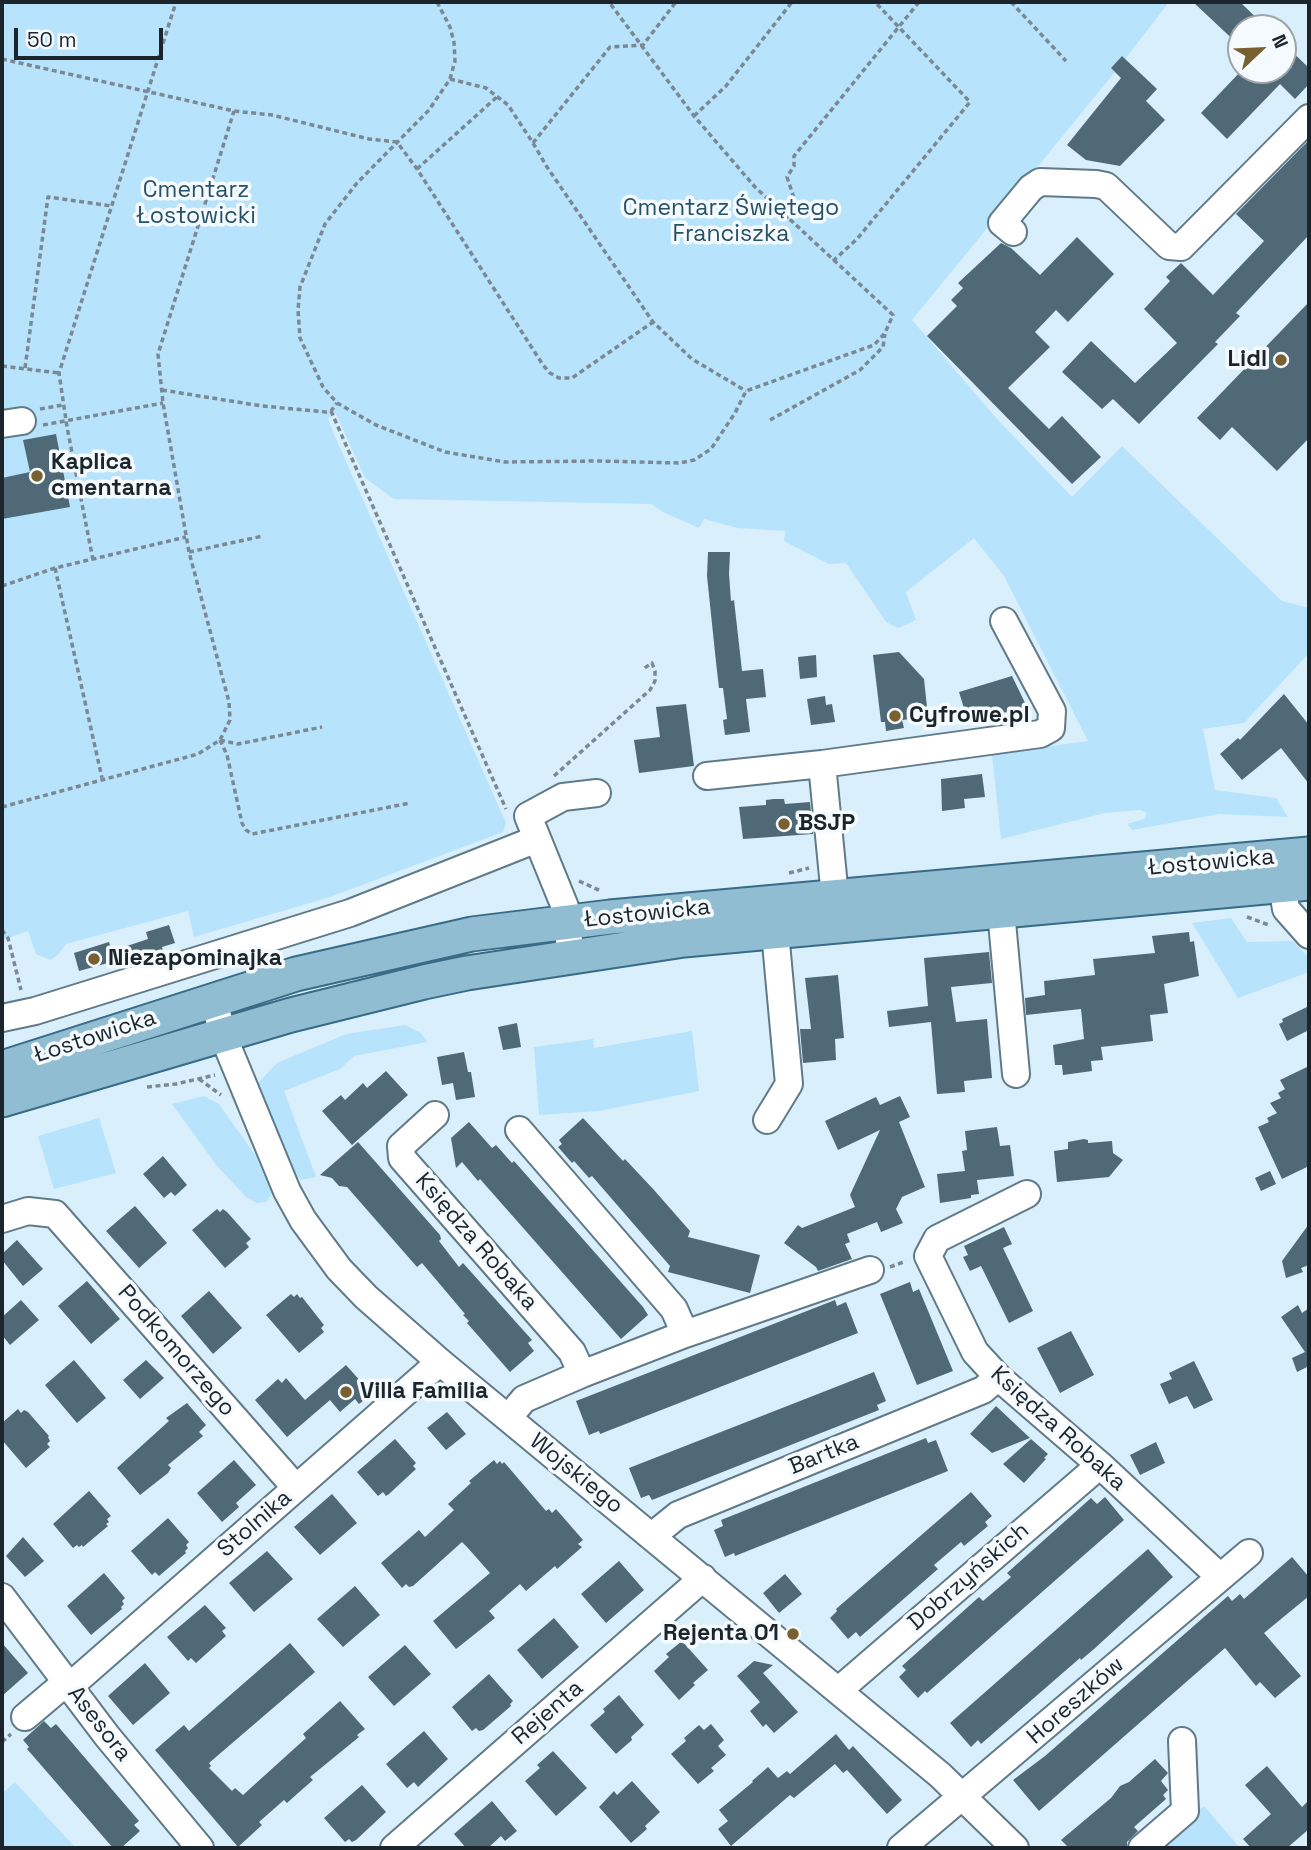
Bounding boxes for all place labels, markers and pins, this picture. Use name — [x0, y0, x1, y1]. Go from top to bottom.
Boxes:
place label: Lidl — [1228, 346, 1267, 374]
marker: Lidl — [1273, 352, 1289, 368]
place label: Kaplica cmentarna — [51, 449, 172, 503]
marker: Kaplica cmentarna — [29, 468, 45, 484]
place label: Cyfrowe.pl — [909, 702, 1029, 730]
marker: Cyfrowe.pl — [887, 708, 903, 724]
place label: BSJP — [798, 810, 855, 838]
marker: BSJP — [776, 816, 792, 832]
place label: Niezapominajka — [108, 945, 282, 973]
marker: Niezapominajka — [86, 951, 102, 967]
place label: Villa Familia — [360, 1378, 488, 1406]
marker: Villa Familia — [338, 1384, 354, 1400]
place label: Rejenta 01 — [663, 1620, 779, 1648]
marker: Rejenta 01 — [785, 1626, 801, 1642]

